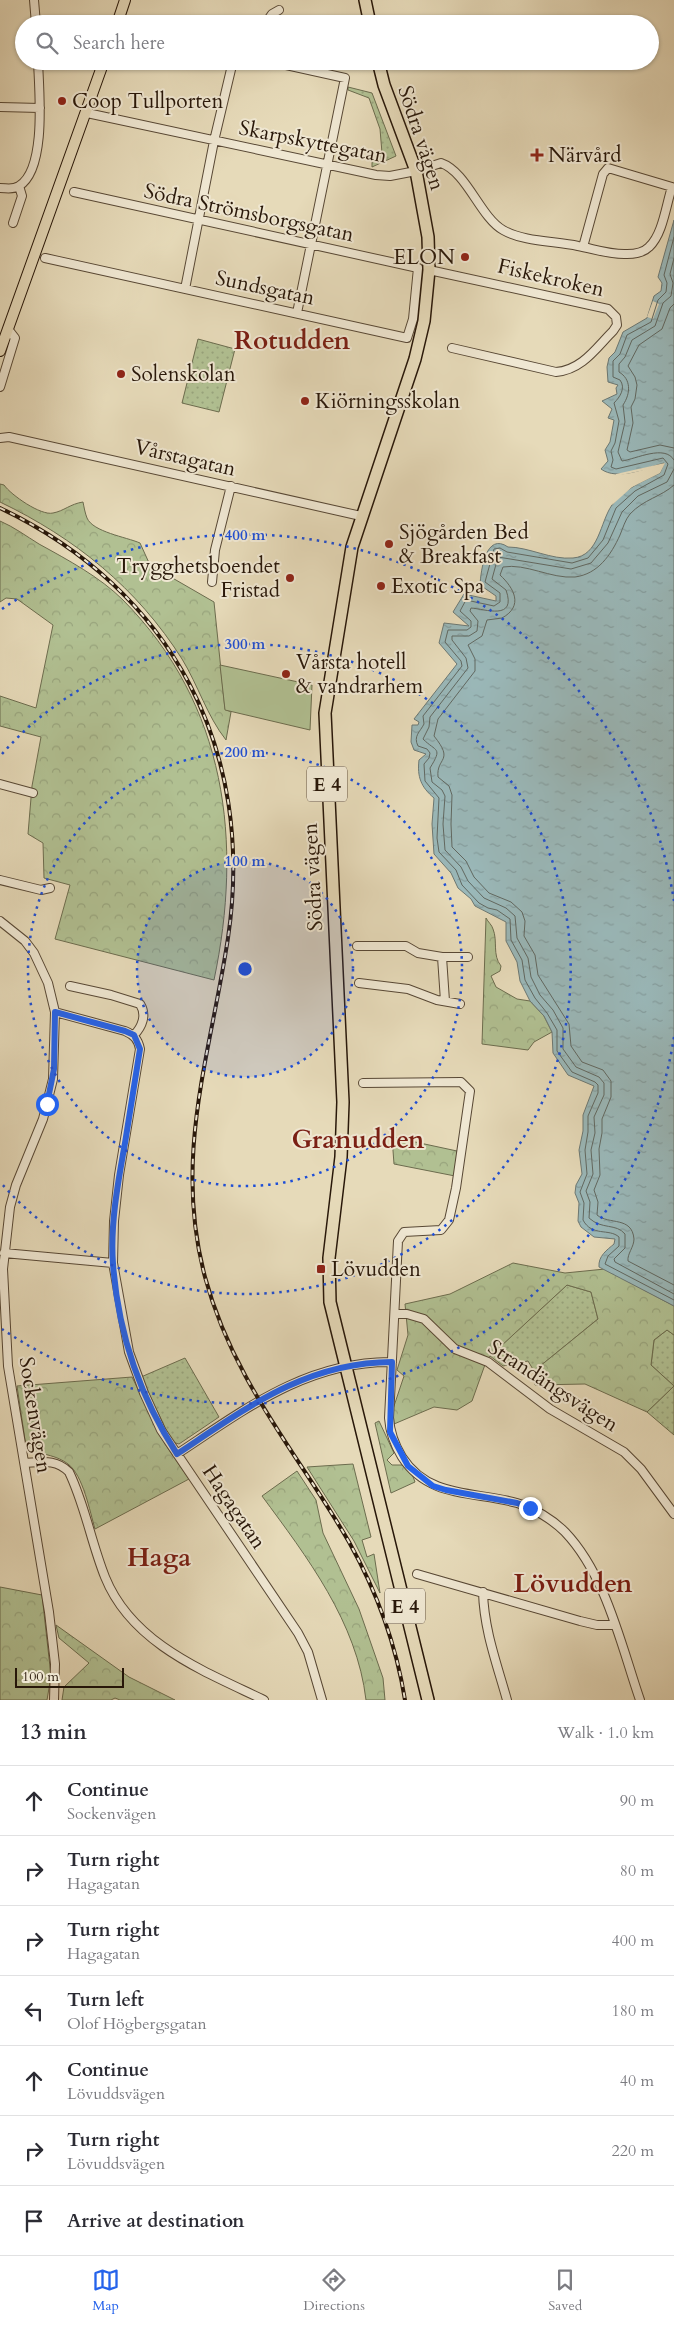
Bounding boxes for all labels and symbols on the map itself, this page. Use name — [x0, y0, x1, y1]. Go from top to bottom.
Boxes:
street label: Södra vägen — [390, 82, 452, 194]
place label: Coop Tullporten — [72, 87, 224, 116]
marker: Coop Tullporten — [56, 95, 68, 107]
street label: Skarpskyttegatan — [236, 113, 390, 171]
place label: Närvård — [548, 141, 621, 170]
marker: Närvård — [530, 148, 544, 162]
street label: Södra Strömsborgsgatan — [141, 177, 357, 249]
place label: ELON — [393, 243, 455, 272]
marker: ELON — [459, 251, 471, 263]
street label: Fiskekroken — [495, 252, 607, 304]
street label: Sundsgatan — [213, 263, 317, 313]
district label: Rotudden — [234, 323, 350, 358]
place label: Solenskolan — [131, 360, 236, 389]
marker: Solenskolan — [115, 368, 127, 380]
place label: Kiörningsskolan — [315, 387, 460, 416]
marker: Kiörningsskolan — [299, 395, 311, 407]
street label: Vårstagatan — [131, 432, 239, 484]
place label: Sjögården Bed & Breakfast — [399, 518, 529, 571]
text: 400 m — [225, 525, 266, 545]
marker: Sjögården Bed & Breakfast — [383, 538, 395, 550]
place label: Trygghetsboendet Fristad — [116, 552, 280, 605]
marker: Trygghetsboendet Fristad — [284, 572, 296, 584]
place label: Exotic Spa — [391, 572, 484, 601]
marker: Exotic Spa — [375, 580, 387, 592]
text: 300 m — [225, 634, 266, 654]
place label: Vårsta hotell & vandrarhem — [296, 648, 424, 701]
marker: Vårsta hotell & vandrarhem — [280, 668, 292, 680]
text: 200 m — [225, 742, 266, 762]
road number: E 4 — [307, 766, 347, 802]
street label: Södra vägen — [296, 822, 330, 932]
text: 100 m — [225, 851, 266, 871]
centre of rings — [236, 960, 254, 978]
route start — [36, 1093, 59, 1116]
district label: Granudden — [292, 1122, 425, 1157]
place label: Lövudden — [331, 1255, 421, 1284]
marker: Lövudden — [315, 1263, 327, 1275]
street label: Strandängsvägen — [482, 1333, 624, 1439]
street label: Sockenvägen — [12, 1355, 59, 1475]
street label: Hagagatan — [195, 1459, 273, 1555]
route end — [519, 1497, 542, 1520]
district label: Haga — [127, 1540, 191, 1575]
district label: Lövudden — [514, 1566, 633, 1601]
road number: E 4 — [385, 1588, 425, 1624]
scale bar — [15, 1665, 124, 1688]

